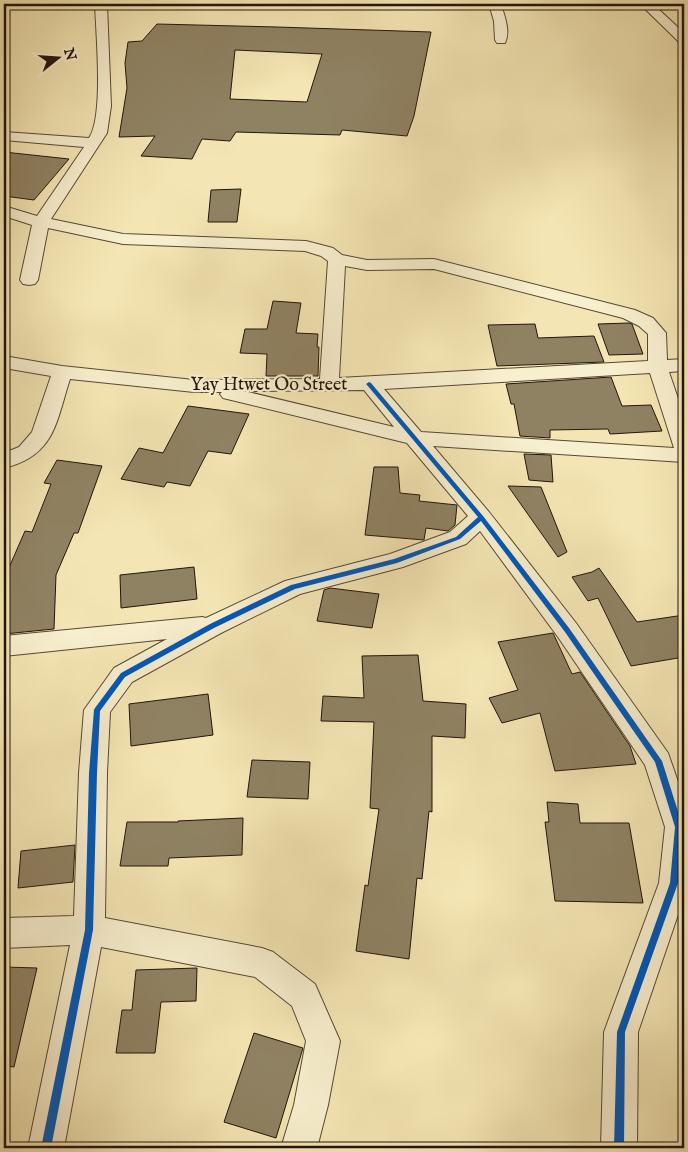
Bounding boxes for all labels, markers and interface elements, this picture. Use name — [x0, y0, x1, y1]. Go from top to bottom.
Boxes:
north arrow — [32, 32, 82, 82]
text: N — [59, 45, 80, 63]
street label: Yay Htwet Oo Street — [191, 374, 348, 397]

